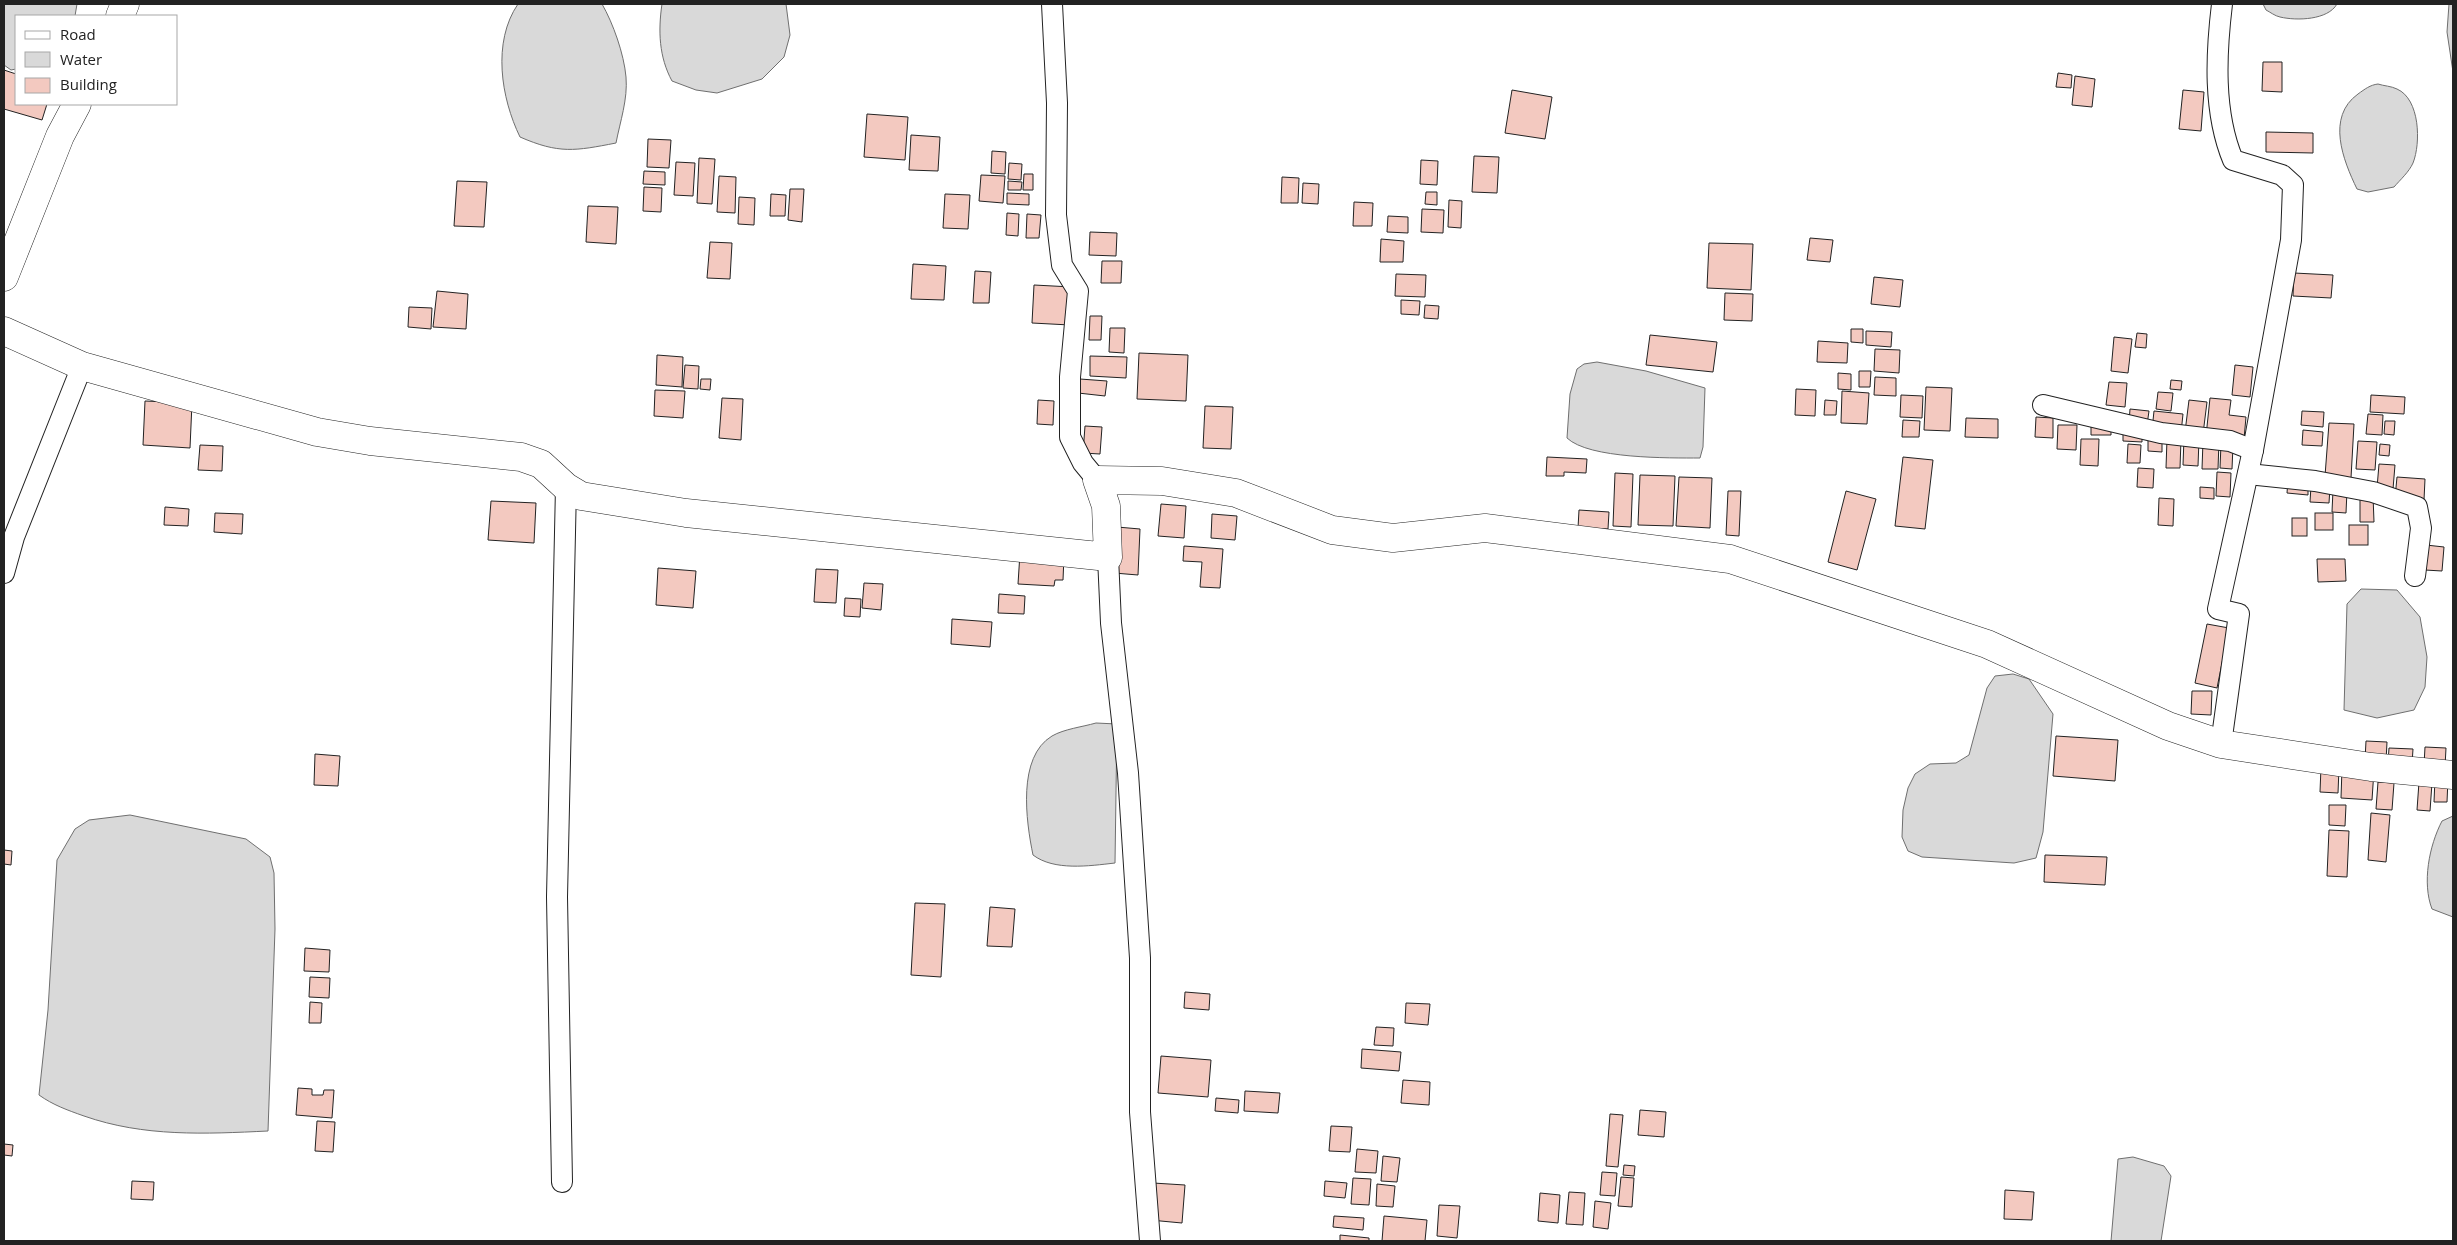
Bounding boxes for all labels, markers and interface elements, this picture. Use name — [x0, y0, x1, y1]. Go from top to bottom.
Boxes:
legend — [15, 15, 178, 105]
text: Road — [60, 24, 96, 44]
text: Water — [60, 49, 102, 69]
text: Building — [60, 74, 117, 94]

